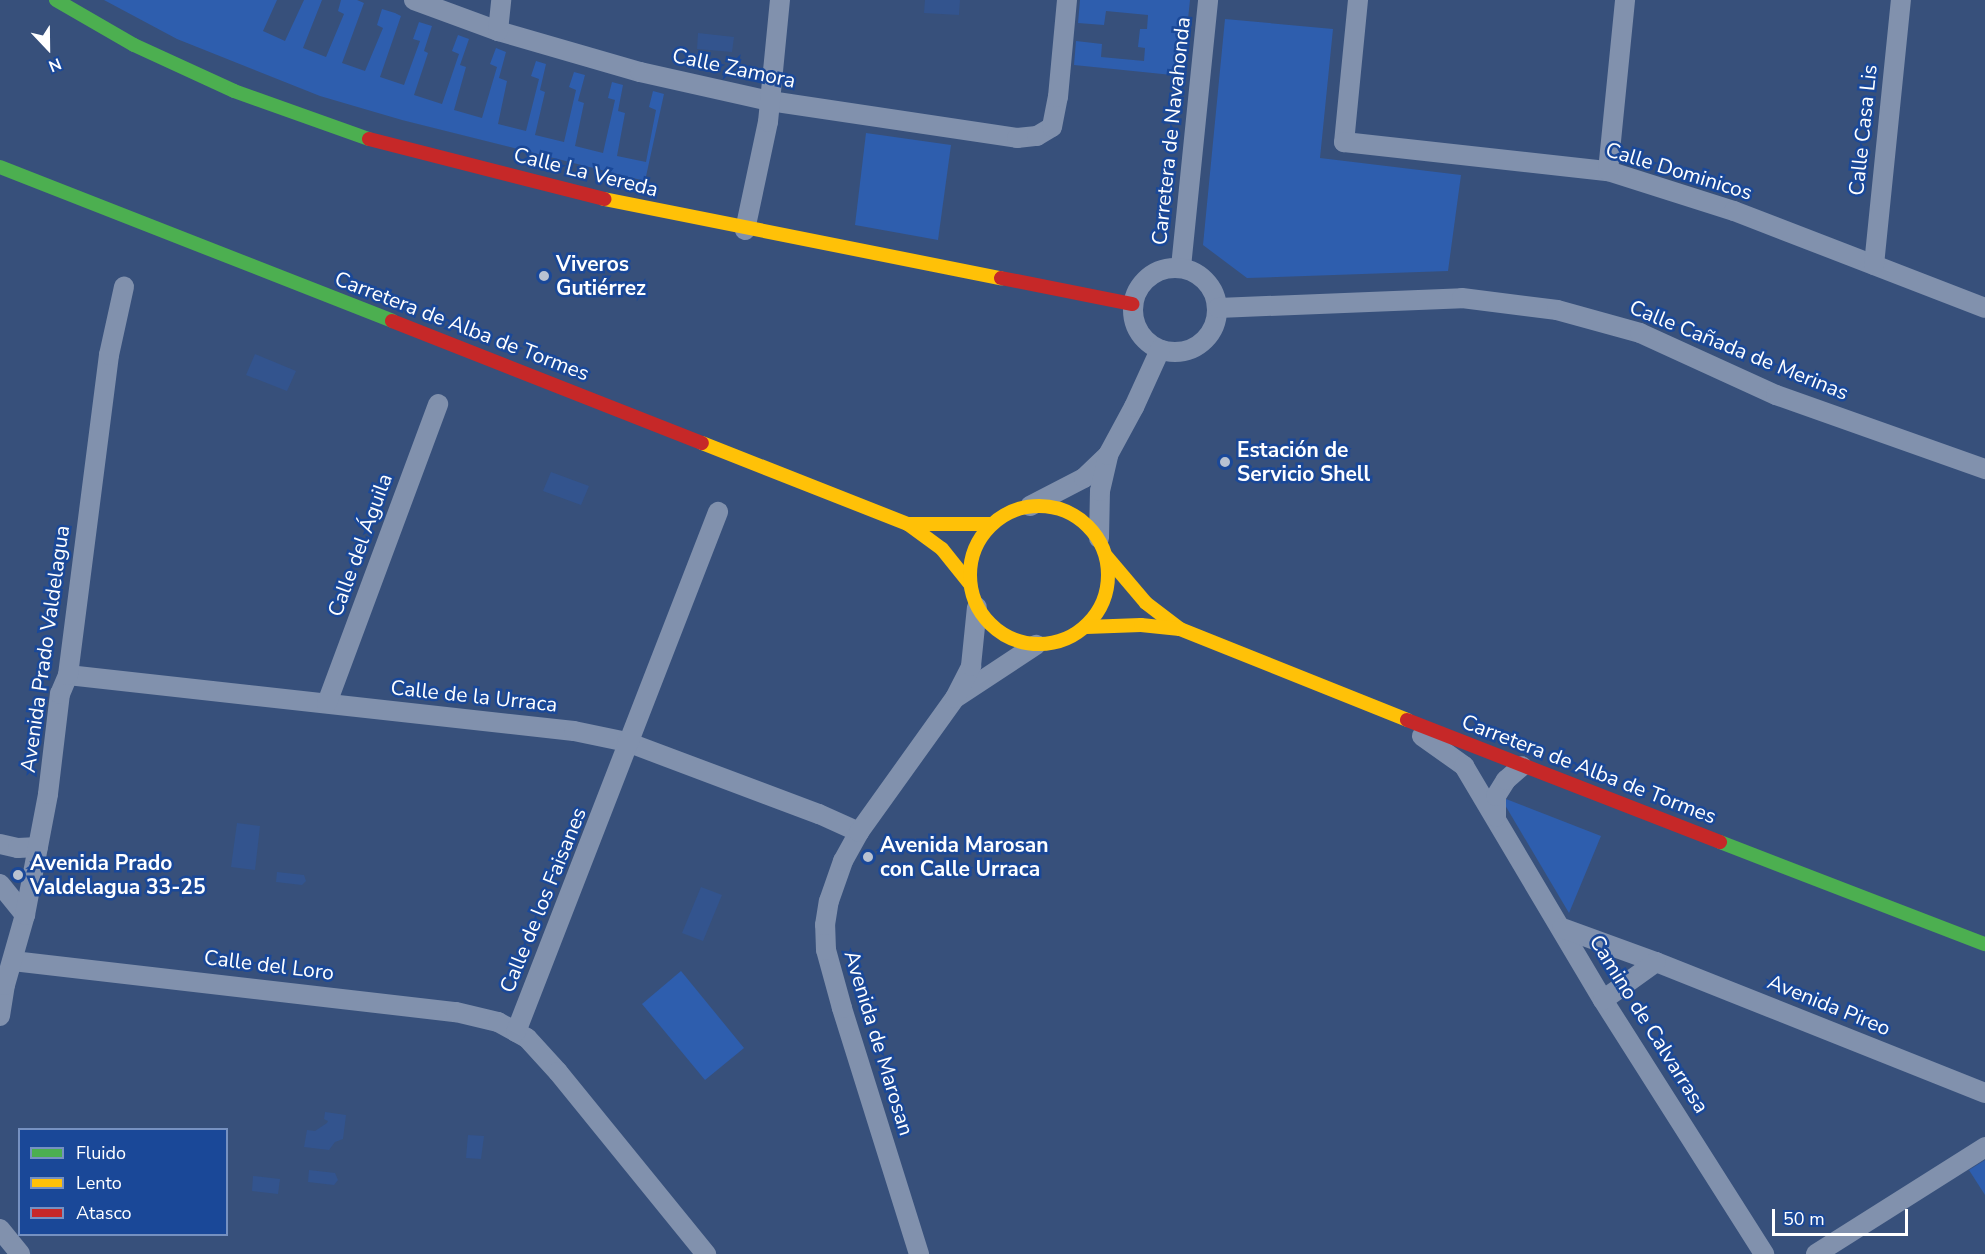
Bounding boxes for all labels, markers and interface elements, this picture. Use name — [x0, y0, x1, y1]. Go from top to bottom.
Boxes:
street label: Carretera de Navahonda — [1146, 16, 1196, 246]
north arrow — [18, 18, 78, 78]
street label: Calle Zamora — [670, 43, 798, 93]
text: N — [45, 52, 64, 77]
street label: Calle Casa Lis — [1844, 63, 1882, 197]
street label: Calle Dominicos — [1603, 137, 1755, 205]
street label: Calle La Vereda — [511, 142, 661, 202]
place label: Viveros Gutiérrez — [556, 251, 646, 301]
street label: Carretera de Alba de Tormes — [331, 266, 593, 386]
marker: Viveros Gutiérrez — [537, 269, 551, 283]
street label: Calle Cañada de Merinas — [1626, 294, 1852, 406]
place label: Estación de Servicio Shell — [1237, 437, 1370, 487]
marker: Estación de Servicio Shell — [1218, 455, 1232, 469]
street label: Calle del Águila — [322, 470, 398, 620]
street label: Avenida Prado Valdelagua — [15, 524, 75, 774]
street label: Calle de la Urraca — [389, 675, 559, 717]
street label: Carretera de Alba de Tormes — [1458, 709, 1720, 829]
street label: Calle de los Faisanes — [494, 804, 592, 996]
place label: Avenida Marosan con Calle Urraca — [880, 832, 1049, 882]
place label: Avenida Prado Valdelagua 33-25 — [30, 850, 205, 900]
marker: Avenida Marosan con Calle Urraca — [861, 850, 875, 864]
marker: Avenida Prado Valdelagua 33-25 — [11, 868, 25, 882]
street label: Camino de Calvarrasa — [1584, 930, 1714, 1118]
street label: Calle del Loro — [203, 945, 335, 985]
street label: Avenida de Marosan — [839, 947, 919, 1139]
street label: Avenida Pireo — [1764, 969, 1894, 1041]
legend — [18, 1128, 228, 1236]
text: Fluido — [76, 1141, 126, 1165]
text: Lento — [76, 1171, 122, 1195]
scale bar — [1775, 1197, 1912, 1235]
text: Atasco — [76, 1201, 132, 1225]
text: 50 m — [1783, 1207, 1825, 1231]

